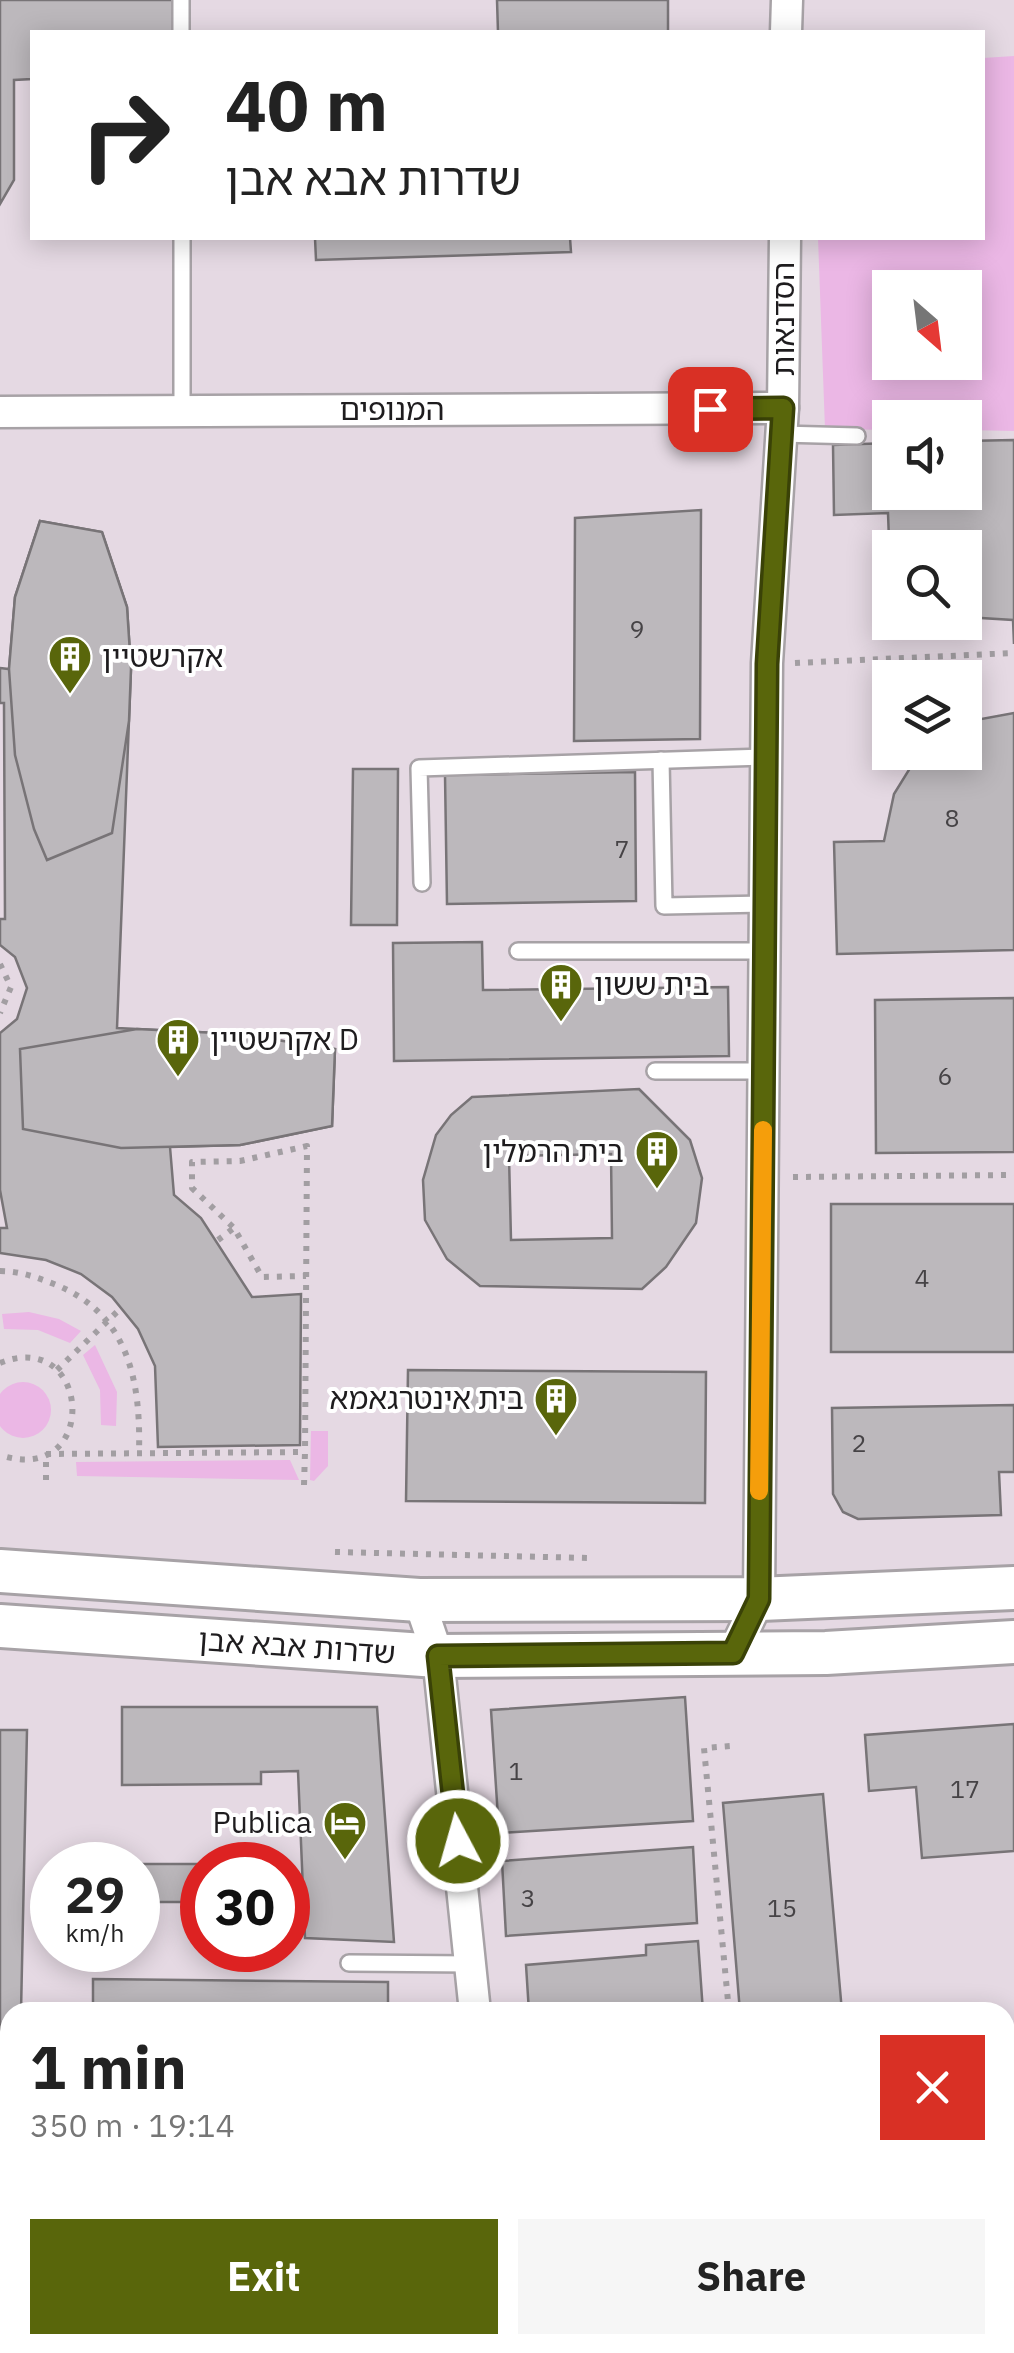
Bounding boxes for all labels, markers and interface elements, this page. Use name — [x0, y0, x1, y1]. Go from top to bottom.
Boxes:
text: 40 m — [225, 59, 388, 150]
icon: right — [60, 70, 190, 200]
text: שדרות אבא אבן — [225, 149, 521, 207]
street label: הסדנאות — [763, 262, 802, 376]
north arrow — [872, 270, 982, 380]
map controls — [872, 270, 982, 770]
pin — [668, 367, 753, 452]
icon: arrive — [683, 382, 738, 437]
street label: המנופים — [340, 389, 444, 428]
button: sound — [872, 400, 982, 510]
button: search — [872, 530, 982, 640]
house number: 9 — [629, 612, 645, 645]
building icon: אקרשטיין — [47, 634, 93, 695]
place label: אקרשטיין — [102, 636, 224, 675]
button: layers — [872, 660, 982, 770]
house number: 8 — [944, 801, 960, 834]
house number: 7 — [614, 832, 630, 865]
building icon: בית ששון — [538, 962, 584, 1023]
place label: בית ששון — [594, 964, 710, 1003]
building icon: אקרשטיין D — [155, 1017, 201, 1078]
place label: אקרשטיין D — [210, 1019, 359, 1058]
house number: 6 — [937, 1059, 953, 1092]
building icon: בית הרמלין — [634, 1129, 680, 1190]
place label: בית הרמלין — [483, 1131, 624, 1170]
house number: 4 — [914, 1261, 930, 1294]
building icon: בית אינטרגאמא — [533, 1376, 579, 1437]
place label: בית אינטרגאמא — [330, 1378, 524, 1417]
house number: 2 — [851, 1426, 867, 1459]
street label: שדרות אבא אבן — [197, 1619, 397, 1672]
house number: 1 — [508, 1754, 524, 1787]
house number: 17 — [950, 1772, 980, 1805]
position arrow — [406, 1789, 510, 1893]
hotel icon: Publica — [322, 1800, 368, 1861]
place label: Publica — [213, 1802, 312, 1841]
speed limit sign: 30 — [180, 1842, 310, 1972]
text: 29 — [65, 1862, 125, 1927]
house number: 3 — [520, 1881, 536, 1914]
house number: 15 — [767, 1891, 797, 1924]
text: km/h — [66, 1916, 124, 1949]
text: 1 min — [30, 2027, 187, 2106]
button: close — [880, 2035, 985, 2140]
text: 350 m · 19:14 — [30, 2104, 235, 2146]
button: Exit — [30, 2219, 498, 2334]
button: Share — [518, 2219, 985, 2334]

